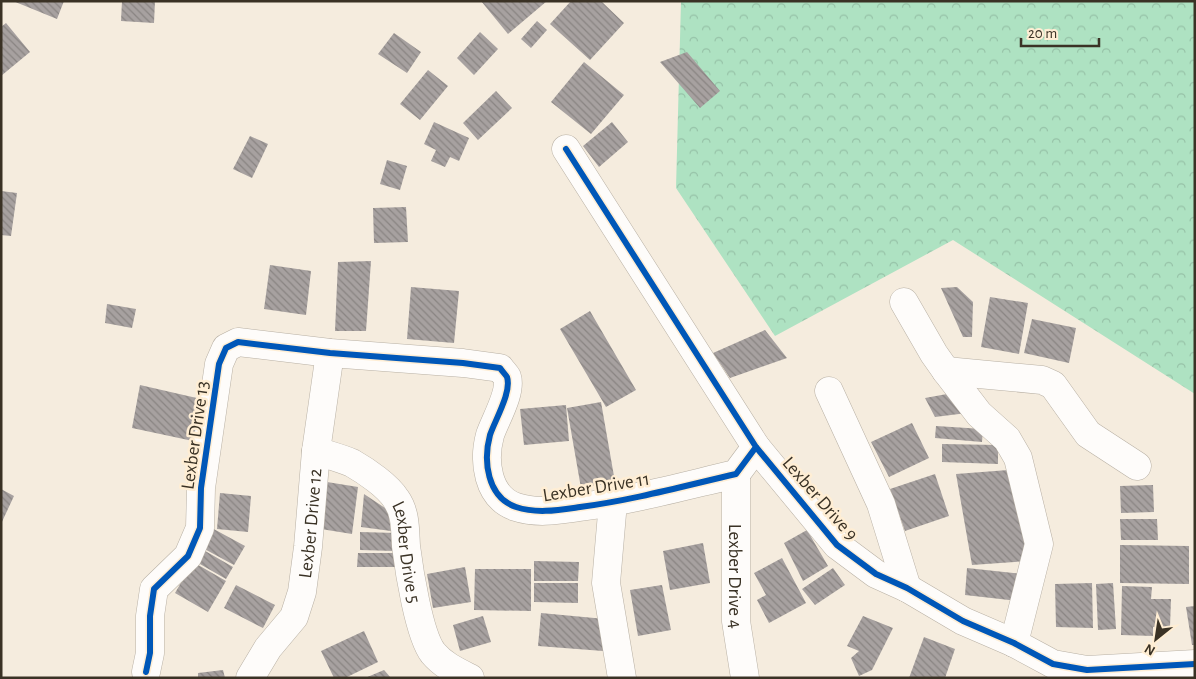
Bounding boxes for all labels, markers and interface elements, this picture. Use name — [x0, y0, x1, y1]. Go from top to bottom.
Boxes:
scale bar — [1021, 15, 1098, 47]
text: 20 m — [1028, 26, 1057, 41]
street label: Lexber Drive 13 — [178, 380, 213, 491]
street label: Lexber Drive 9 — [779, 453, 861, 545]
street label: Lexber Drive 12 — [296, 467, 326, 579]
street label: Lexber Drive 11 — [541, 470, 651, 505]
street label: Lexber Drive 5 — [388, 498, 423, 605]
street label: Lexber Drive 4 — [725, 524, 745, 630]
north arrow — [1131, 614, 1181, 664]
text: N — [1142, 641, 1158, 658]

